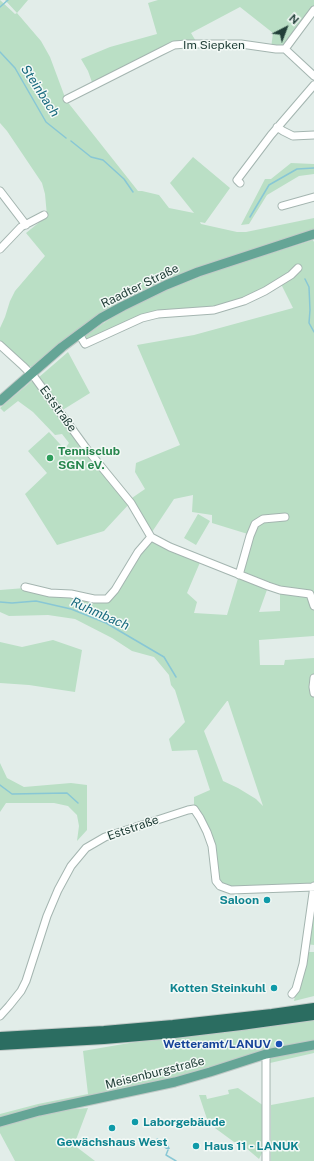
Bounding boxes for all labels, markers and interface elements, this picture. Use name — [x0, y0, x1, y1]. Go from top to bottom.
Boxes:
north arrow — [266, 8, 306, 48]
text: N — [287, 12, 301, 26]
street label: Im Siepken — [183, 38, 245, 52]
water label: Steinbach — [17, 62, 63, 120]
street label: Raadter Straße — [99, 261, 181, 311]
street label: Eststraße — [36, 383, 80, 435]
place label: Tennisclub SGN eV. — [58, 444, 120, 472]
marker: Tennisclub SGN eV. — [45, 453, 55, 463]
water label: Ruhmbach — [68, 594, 132, 634]
street label: Eststraße — [105, 812, 161, 844]
place label: Saloon — [219, 893, 259, 907]
marker: Saloon — [262, 895, 272, 905]
place label: Kotten Steinkuhl — [170, 981, 266, 995]
marker: Kotten Steinkuhl — [269, 983, 279, 993]
place label: Wetteramt/LANUV — [163, 1037, 271, 1051]
marker: Wetteramt/LANUV — [274, 1039, 284, 1049]
street label: Meisenburgstraße — [104, 1054, 206, 1092]
place label: Laborgebäude — [143, 1115, 225, 1129]
marker: Laborgebäude — [130, 1117, 140, 1127]
marker: Gewächshaus West — [107, 1123, 117, 1133]
place label: Gewächshaus West — [57, 1135, 167, 1149]
place label: Haus 11 - LANUK — [204, 1139, 299, 1153]
marker: Haus 11 - LANUK — [191, 1141, 201, 1151]

